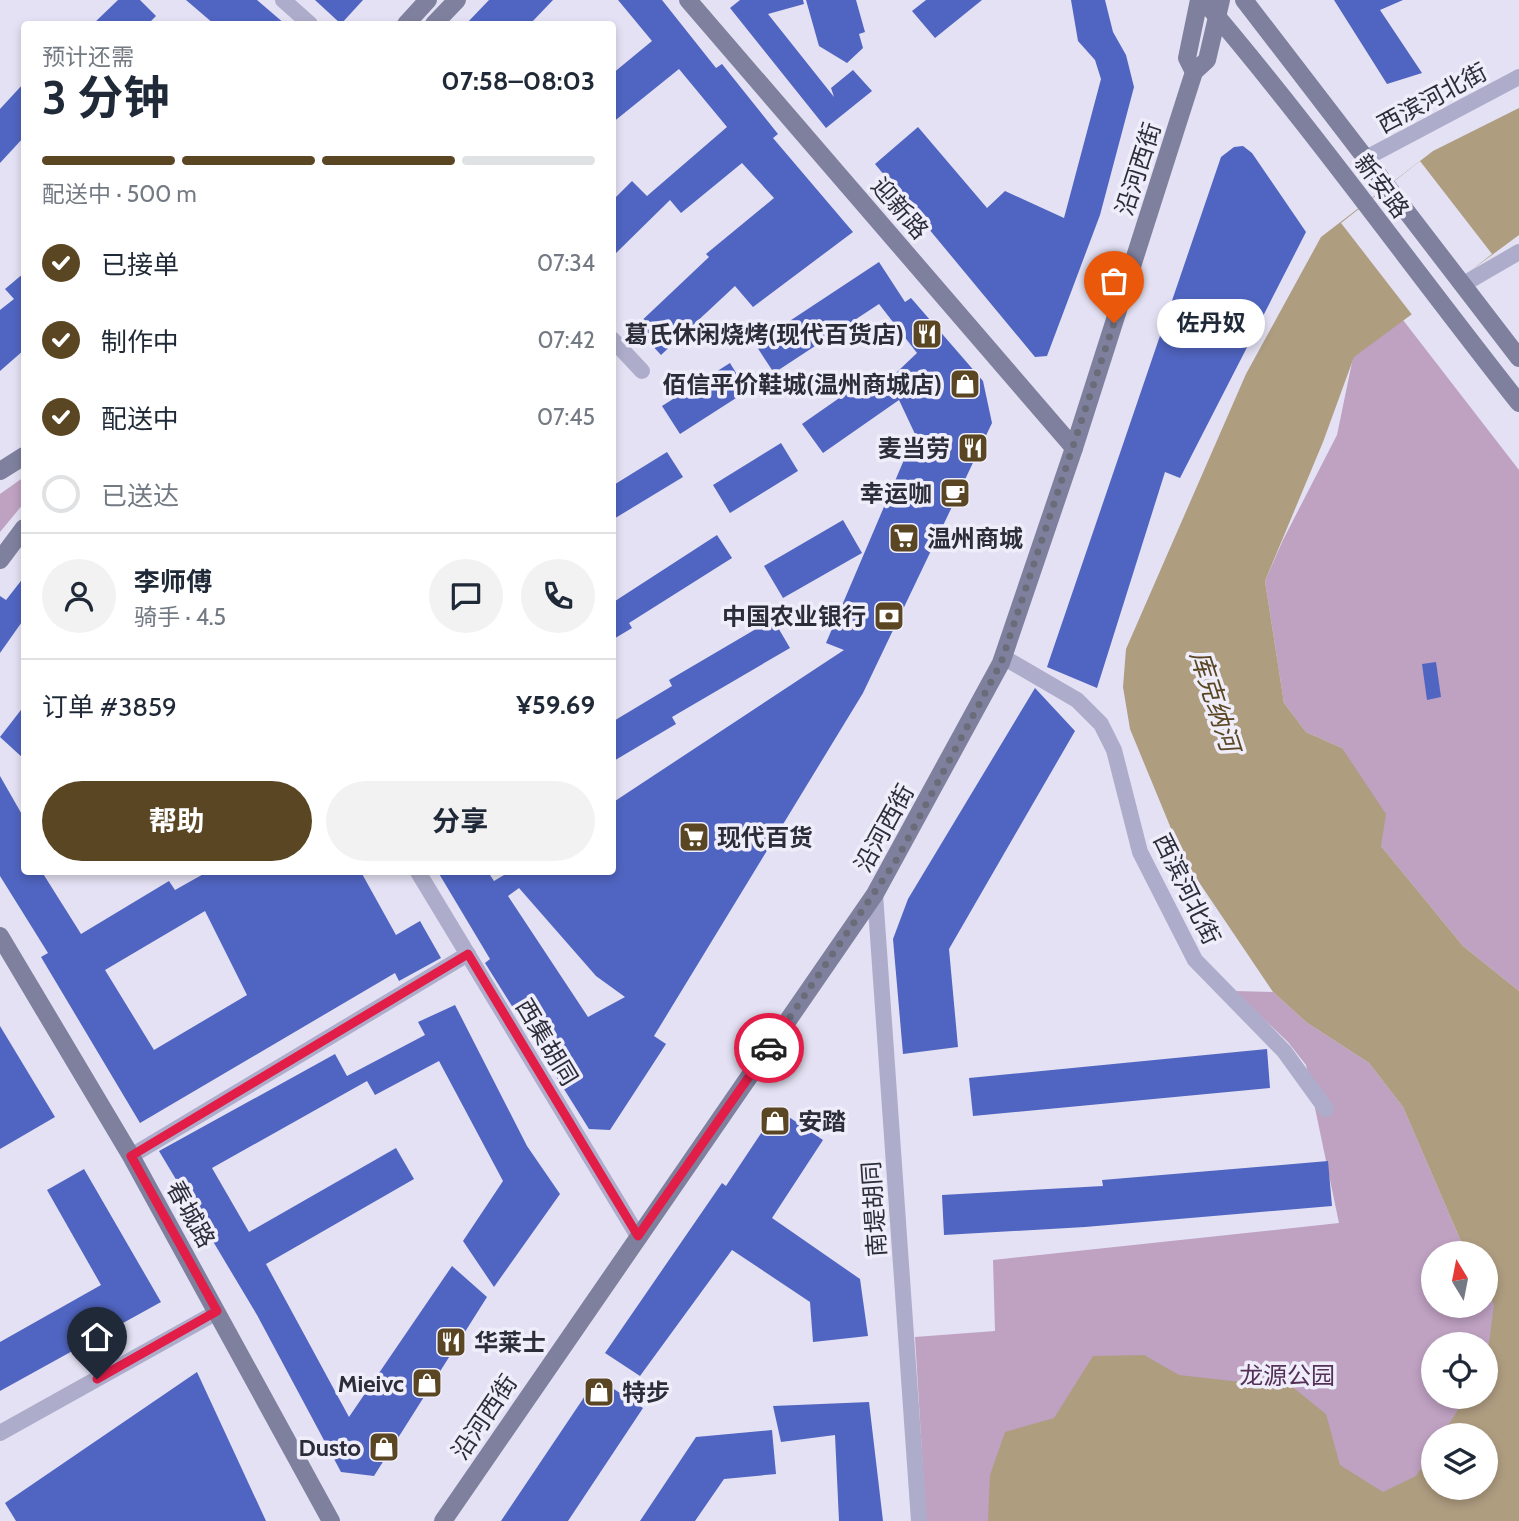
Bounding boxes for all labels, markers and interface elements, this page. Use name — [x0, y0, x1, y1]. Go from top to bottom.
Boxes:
text: 预计还需 — [42, 43, 134, 71]
street label: 西滨河北街 — [1372, 57, 1492, 139]
text: 07:58–08:03 — [441, 65, 595, 97]
text: 3 分钟 — [42, 70, 169, 126]
street label: 沿河西街 — [1109, 119, 1167, 219]
street label: 新安路 — [1349, 149, 1415, 223]
street label: 迎新路 — [865, 171, 935, 245]
text: 配送中 · 500 m — [42, 180, 197, 208]
icon: check — [42, 244, 80, 282]
text: 已接单 — [101, 249, 179, 281]
text: 07:34 — [537, 249, 595, 277]
pin — [1084, 251, 1144, 323]
icon: bag — [1095, 262, 1133, 300]
callout: 佐丹奴 — [1156, 298, 1264, 348]
text: 佐丹奴 — [1177, 309, 1246, 337]
restaurant icon: 葛氏休闲烧烤(现代百货店) — [910, 317, 944, 351]
place label: 葛氏休闲烧烤(现代百货店) — [624, 320, 904, 349]
icon: check — [42, 321, 80, 359]
text: 制作中 — [101, 326, 179, 358]
text: 07:42 — [538, 326, 595, 354]
shop icon: 佰信平价鞋城(温州商城店) — [948, 367, 982, 401]
place label: 佰信平价鞋城(温州商城店) — [662, 370, 942, 399]
icon: check — [42, 398, 80, 436]
text: 配送中 — [101, 403, 179, 435]
text: 07:45 — [537, 403, 595, 431]
restaurant icon: 麦当劳 — [956, 431, 990, 465]
place label: 麦当劳 — [878, 434, 950, 463]
cafe icon: 幸运咖 — [938, 476, 972, 510]
place label: 幸运咖 — [860, 479, 932, 508]
text: 已送达 — [101, 480, 179, 512]
supermarket icon: 温州商城 — [887, 521, 921, 555]
place label: 温州商城 — [927, 524, 1023, 553]
button: person — [42, 559, 116, 633]
button: chat — [429, 559, 503, 633]
button: phone — [521, 559, 595, 633]
text: 李师傅 — [134, 566, 212, 598]
bank icon: 中国农业银行 — [872, 599, 906, 633]
place label: 中国农业银行 — [722, 602, 866, 631]
text: 骑手 · 4.5 — [134, 603, 226, 631]
water label: 库克纳河 — [1184, 647, 1248, 760]
text: ¥59.69 — [516, 689, 595, 721]
text: 订单 #3859 — [42, 691, 177, 723]
street label: 沿河西街 — [848, 779, 920, 877]
button: 帮助 — [42, 781, 312, 861]
button: 分享 — [326, 781, 595, 861]
supermarket icon: 现代百货 — [677, 820, 711, 854]
place label: 现代百货 — [717, 823, 813, 852]
street label: 西滨河北街 — [1148, 829, 1226, 949]
street label: 西集胡同 — [510, 993, 584, 1091]
courier — [734, 1013, 804, 1083]
icon: car — [750, 1029, 788, 1067]
shop icon: 安踏 — [758, 1104, 792, 1138]
place label: 安踏 — [798, 1107, 846, 1136]
street label: 南堤胡同 — [856, 1160, 892, 1258]
street label: 春城路 — [161, 1175, 221, 1253]
north arrow — [1421, 1241, 1498, 1318]
map controls — [1421, 1241, 1498, 1500]
pin — [67, 1307, 127, 1379]
icon: home — [78, 1318, 116, 1356]
restaurant icon: 华莱士 — [434, 1325, 468, 1359]
place label: 华莱士 — [474, 1328, 546, 1357]
button: locate — [1421, 1332, 1498, 1409]
park label: 龙源公园 — [1239, 1361, 1335, 1390]
shop icon: Mieivc — [410, 1366, 444, 1400]
place label: Mieivc — [338, 1369, 404, 1398]
street label: 沿河西街 — [445, 1369, 523, 1465]
shop icon: 特步 — [582, 1375, 616, 1409]
place label: 特步 — [622, 1378, 670, 1407]
button: layers — [1421, 1423, 1498, 1500]
shop icon: Dusto — [367, 1430, 401, 1464]
place label: Dusto — [299, 1433, 361, 1462]

